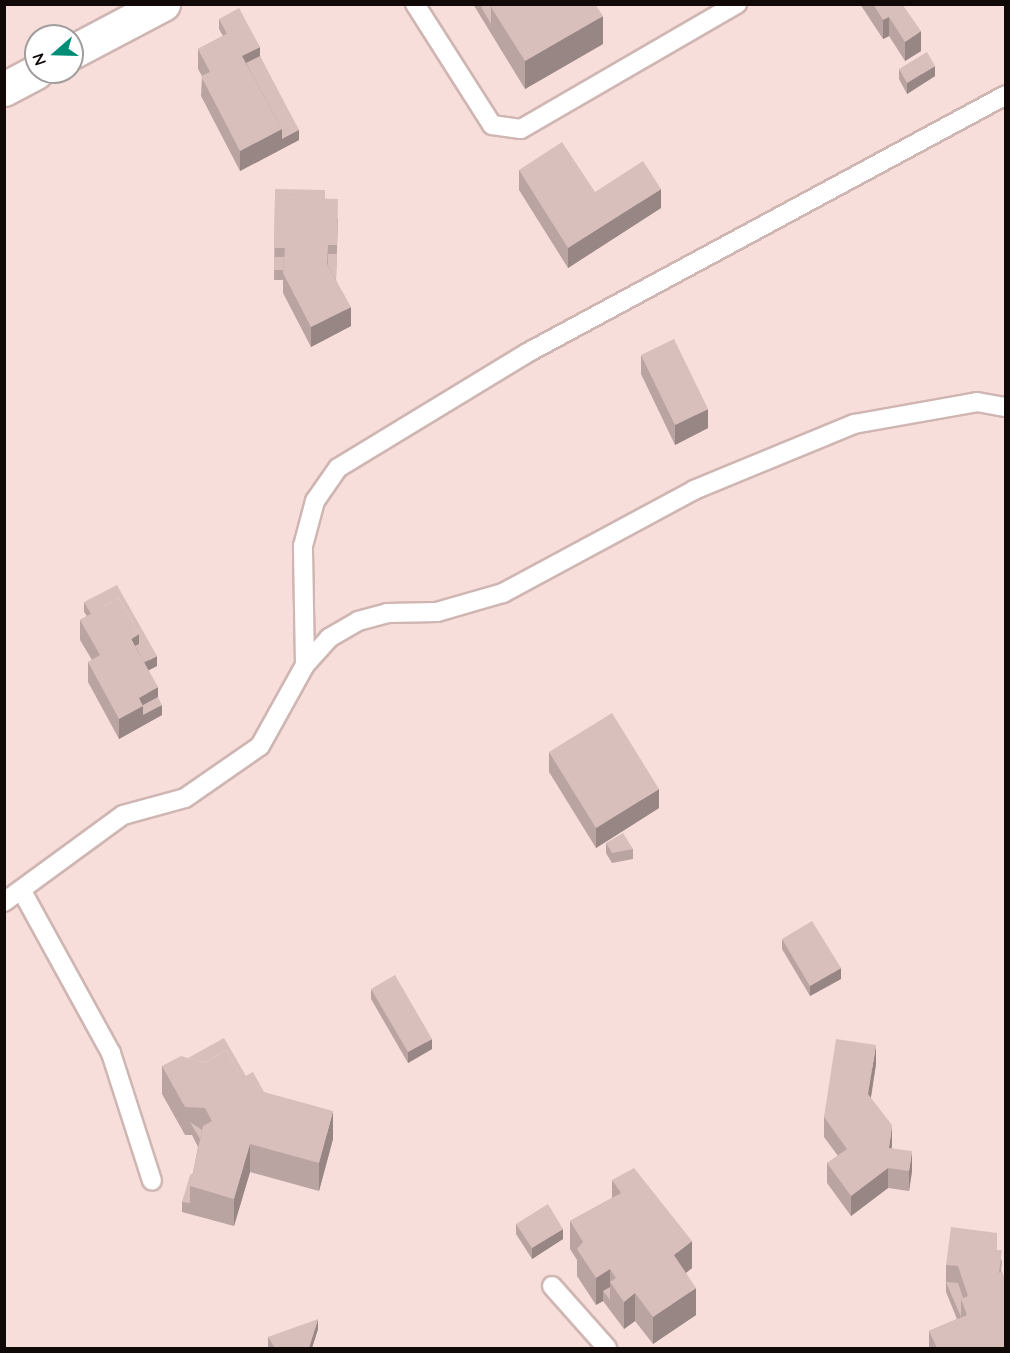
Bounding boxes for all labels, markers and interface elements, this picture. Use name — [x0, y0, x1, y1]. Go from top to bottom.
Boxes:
north arrow — [24, 24, 84, 84]
text: N — [28, 51, 50, 68]

